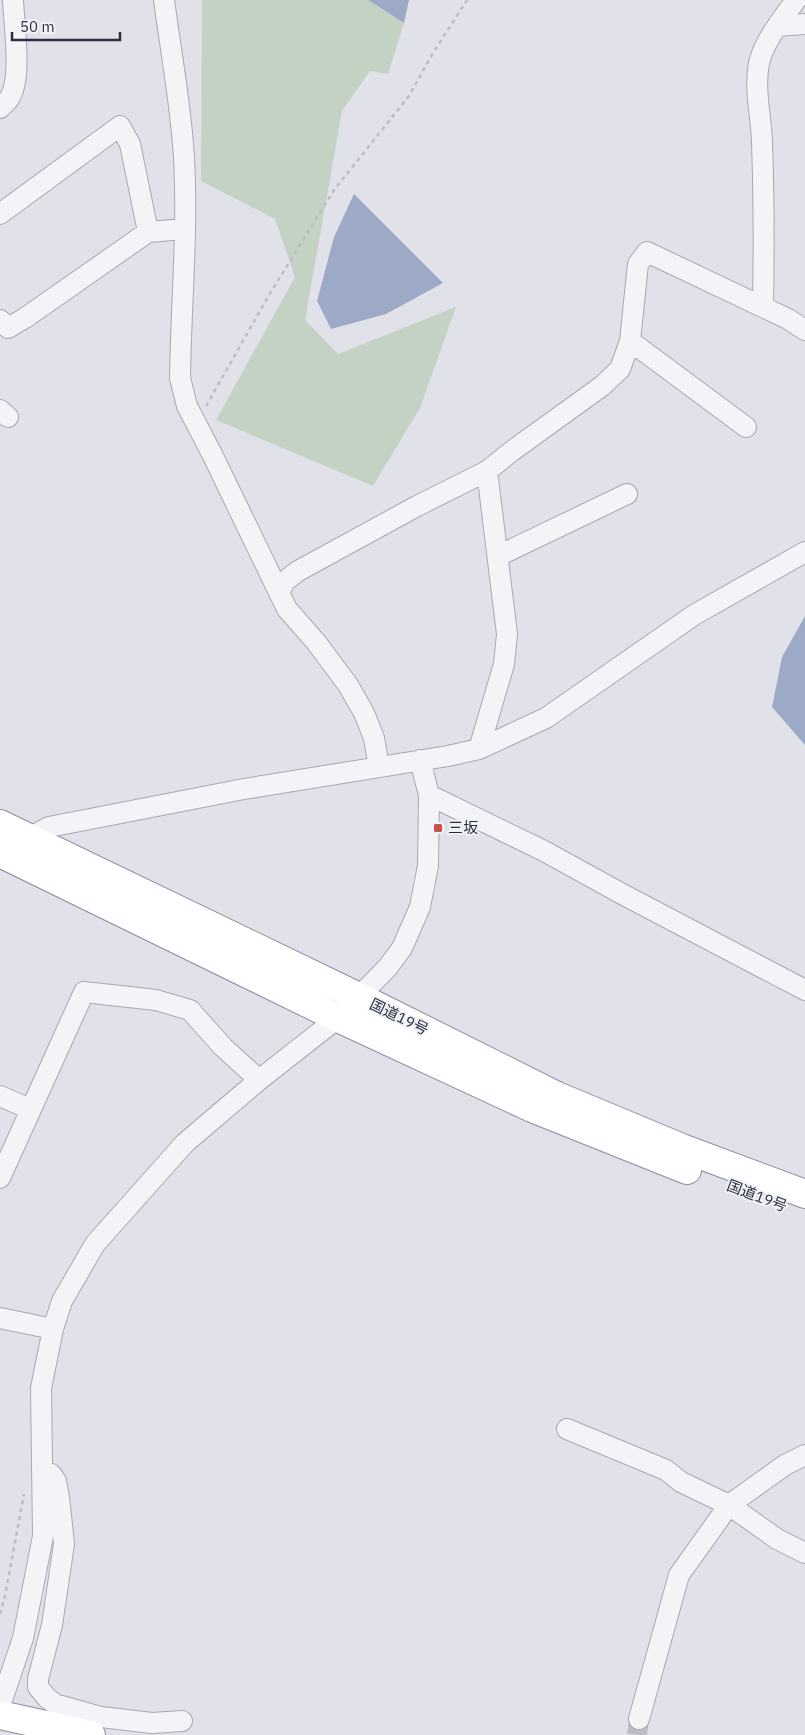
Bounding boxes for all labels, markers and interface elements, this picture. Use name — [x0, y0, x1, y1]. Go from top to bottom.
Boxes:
scale bar — [12, 10, 120, 42]
text: 50 m — [20, 17, 55, 36]
place label: 三坂 — [448, 818, 478, 837]
marker: 三坂 — [432, 822, 444, 834]
street label: 国道19号 — [367, 994, 432, 1039]
street label: 国道19号 — [724, 1175, 790, 1216]

